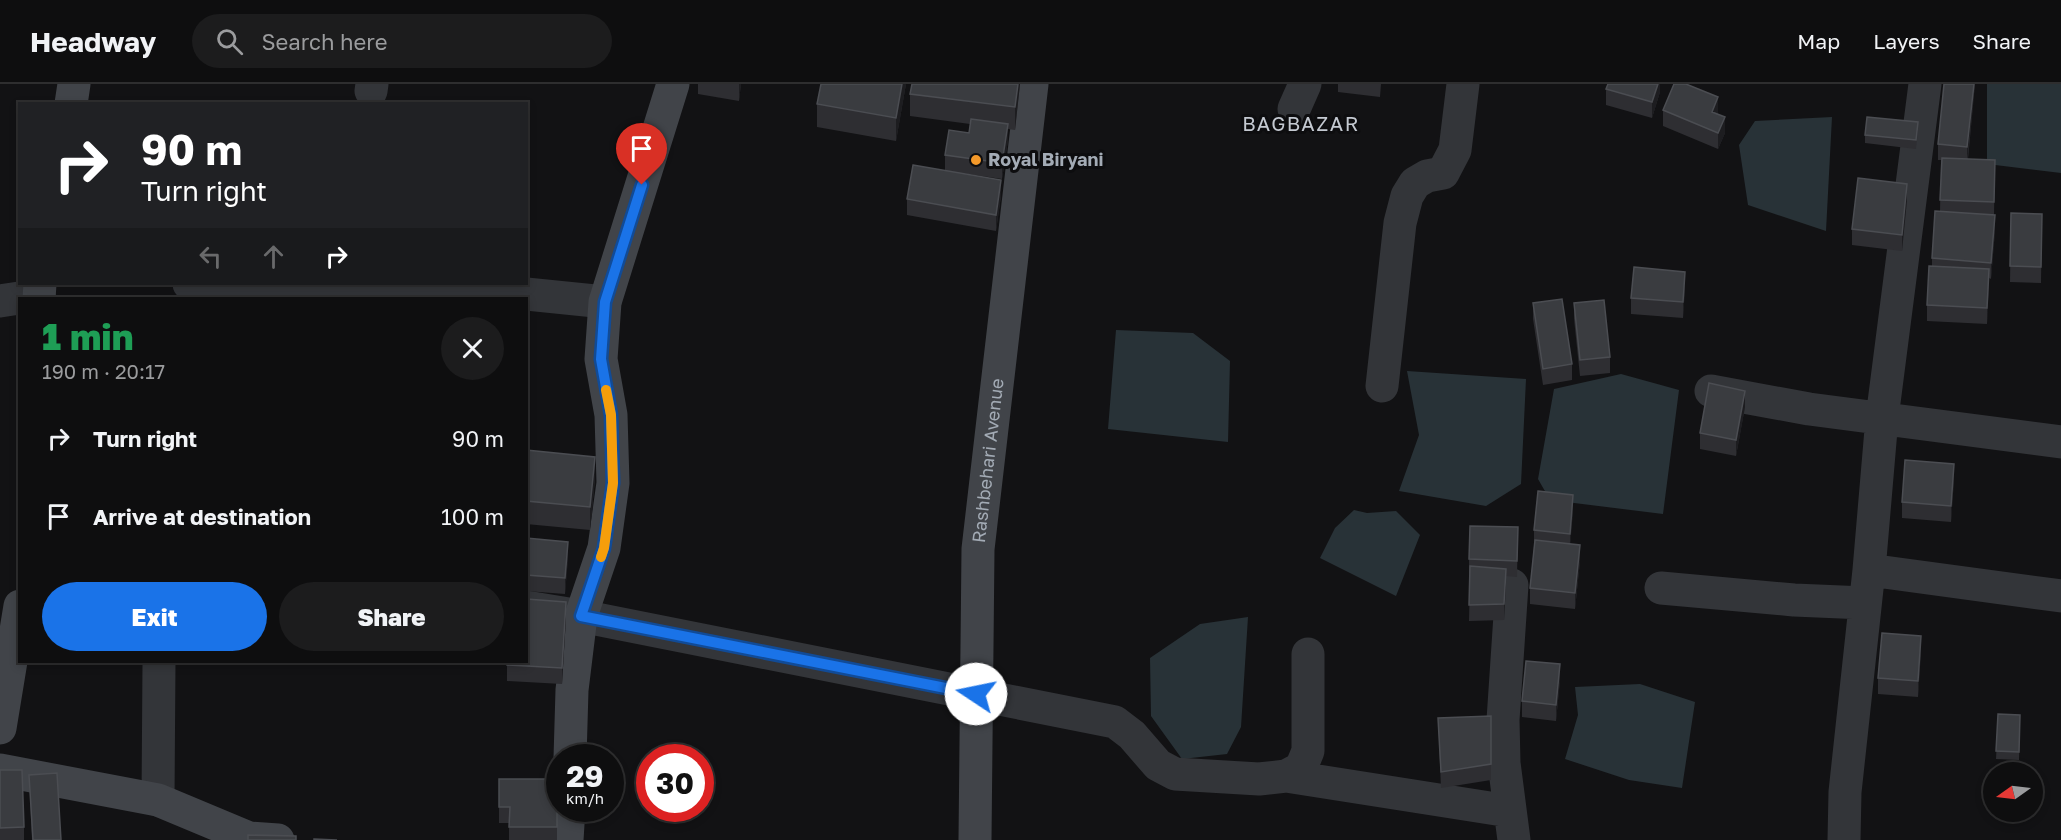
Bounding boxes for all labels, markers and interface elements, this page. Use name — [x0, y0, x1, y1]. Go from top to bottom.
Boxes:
search box — [192, 14, 612, 68]
text: Headway — [30, 25, 156, 58]
icon: search — [213, 25, 246, 58]
text: Search here — [261, 28, 387, 55]
text: Map — [1797, 28, 1840, 54]
text: Layers — [1873, 28, 1940, 54]
text: Share — [1973, 28, 2031, 54]
district label: BAGBAZAR — [1242, 111, 1360, 135]
pin — [616, 123, 667, 185]
text: 90 m — [141, 124, 242, 174]
icon: right — [42, 126, 120, 204]
icon: arrive — [625, 132, 658, 165]
place label: Royal Biryani — [988, 148, 1103, 170]
marker: Royal Biryani — [969, 153, 983, 167]
text: Turn right — [141, 175, 267, 207]
icon: left — [194, 240, 227, 273]
icon: ahead — [257, 240, 290, 273]
icon: right — [320, 240, 353, 273]
text: 1 min — [42, 315, 133, 358]
button: close — [441, 317, 504, 380]
text: 190 m · 20:17 — [42, 359, 165, 383]
street label: Rashbehari Avenue — [967, 377, 1008, 544]
icon: right — [42, 422, 75, 455]
text: Turn right — [93, 425, 197, 452]
text: 90 m — [452, 425, 504, 452]
icon: arrive — [42, 500, 75, 533]
text: Arrive at destination — [93, 503, 311, 530]
text: 100 m — [441, 503, 504, 530]
button: Exit — [42, 582, 267, 651]
button: Share — [279, 582, 504, 651]
position arrow — [944, 662, 1008, 726]
speed limit sign: 30 — [636, 744, 714, 822]
text: 29 — [566, 758, 604, 794]
north arrow — [1983, 762, 2043, 822]
map controls — [1983, 762, 2043, 822]
text: km/h — [566, 789, 604, 807]

